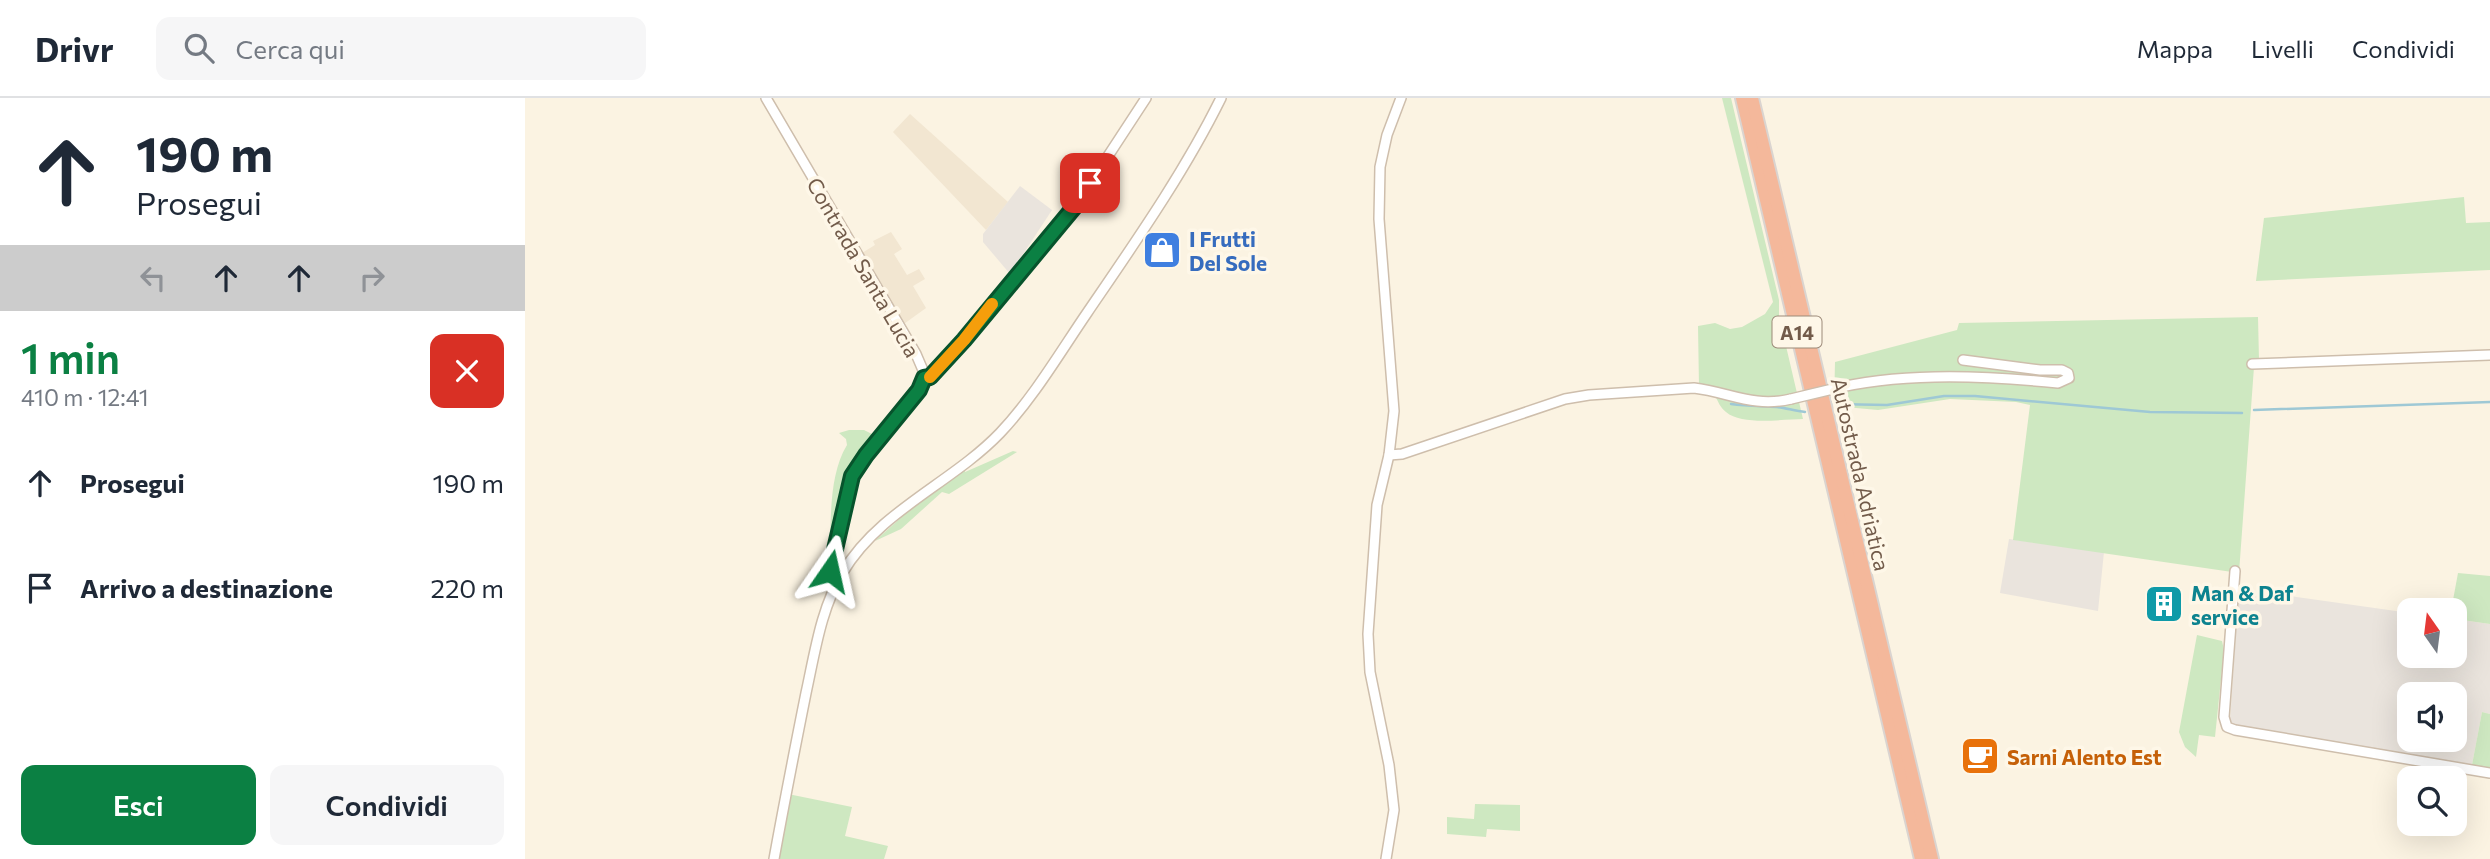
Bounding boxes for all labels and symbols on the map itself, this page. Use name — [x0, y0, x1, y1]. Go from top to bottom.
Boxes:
pin — [1060, 153, 1120, 213]
street label: Contrada Santa Lucia — [802, 173, 926, 361]
place label: I Frutti Del Sole — [1189, 226, 1267, 275]
shop icon: I Frutti Del Sole — [1141, 229, 1183, 271]
road number: A14 — [1773, 316, 1821, 348]
street label: Autostrada Adriatica — [1827, 375, 1895, 573]
position arrow — [793, 534, 867, 608]
place label: Man & Daf service — [2191, 580, 2294, 629]
building icon: Man & Daf service — [2143, 583, 2185, 625]
north arrow — [2397, 598, 2467, 668]
cafe icon: Sarni Alento Est — [1959, 735, 2001, 777]
place label: Sarni Alento Est — [2007, 744, 2162, 769]

